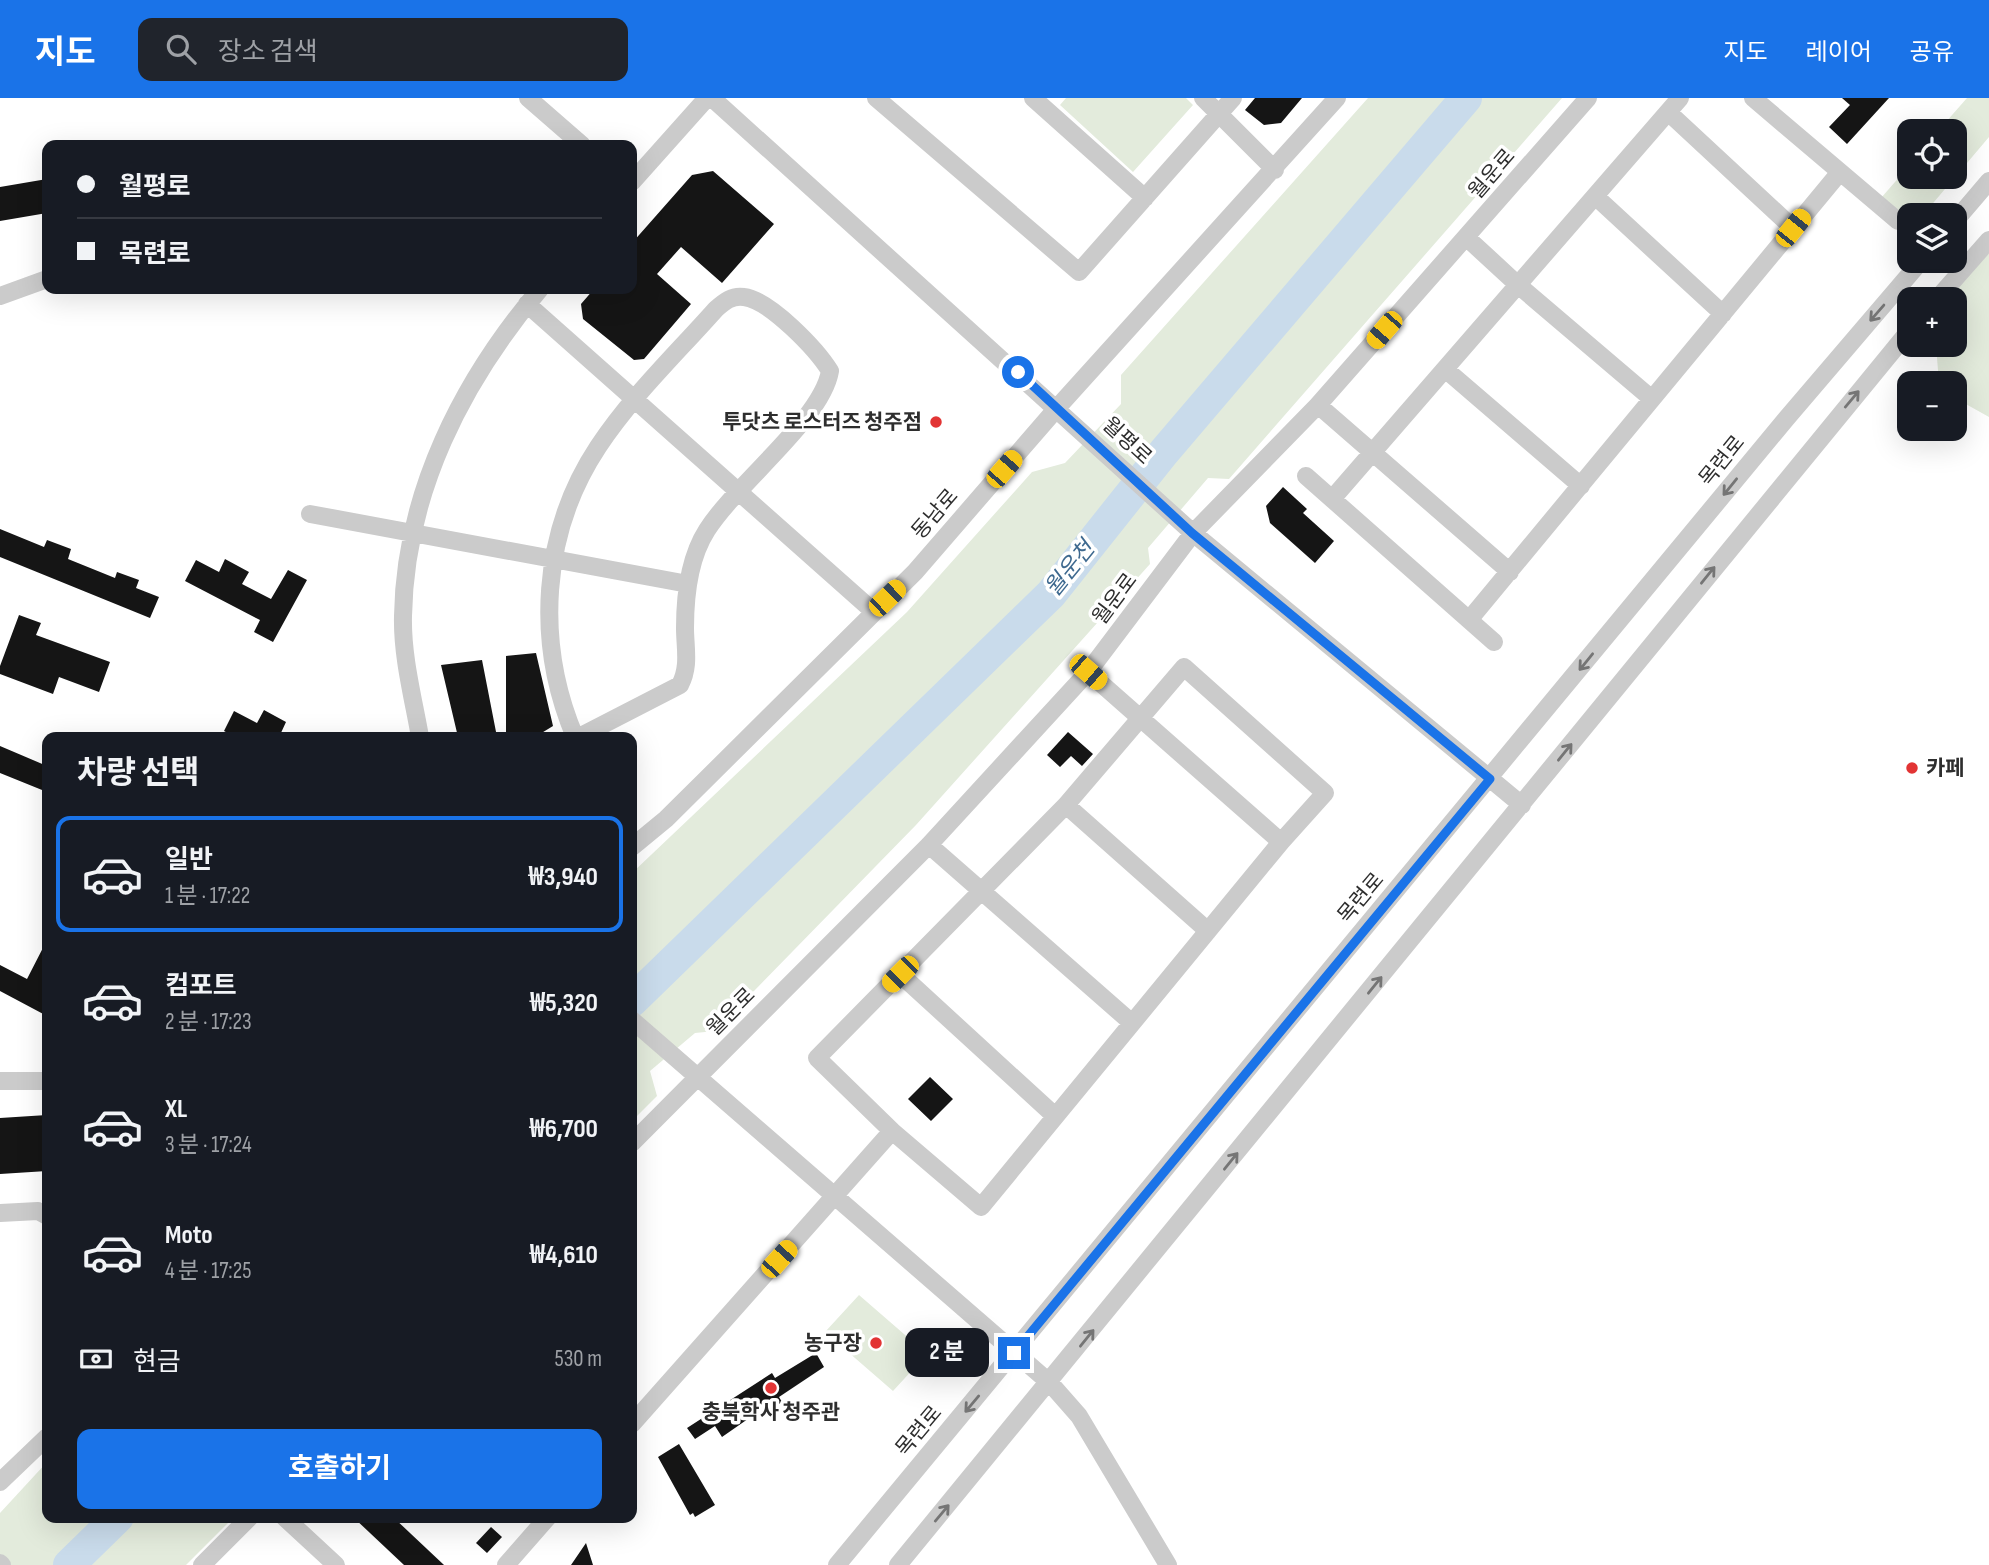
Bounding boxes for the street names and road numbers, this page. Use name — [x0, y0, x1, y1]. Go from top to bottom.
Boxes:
street label: 월운로 — [1464, 144, 1520, 204]
street label: 월평로 — [1097, 412, 1157, 470]
street label: 목련로 — [1694, 431, 1750, 491]
street label: 동남로 — [907, 484, 963, 544]
street label: 월운로 — [1088, 568, 1142, 630]
street label: 목련로 — [1333, 868, 1389, 928]
street label: 월운로 — [702, 983, 760, 1041]
street label: 목련로 — [891, 1401, 947, 1461]

